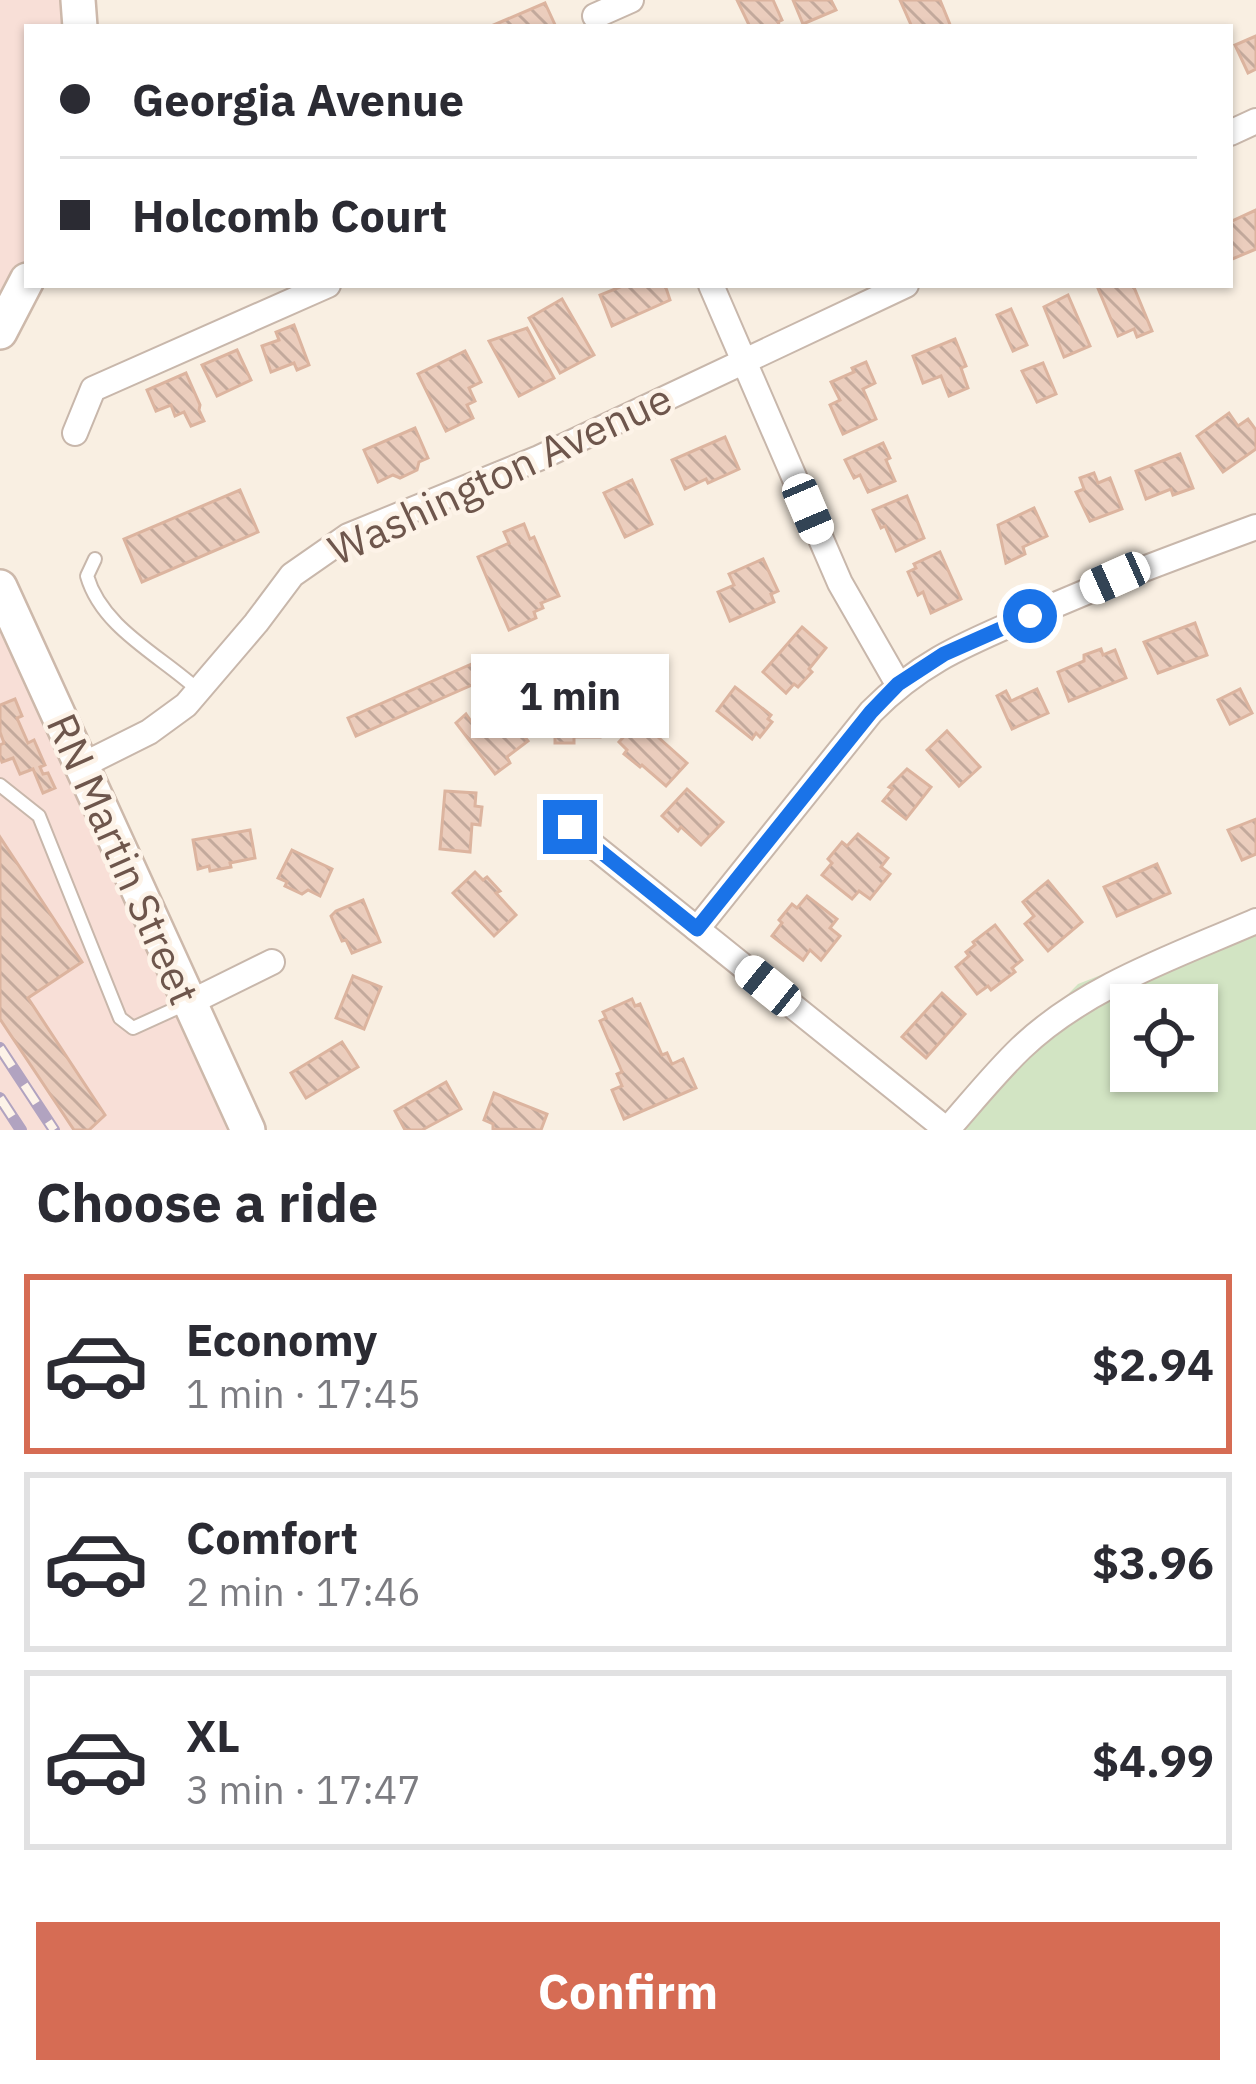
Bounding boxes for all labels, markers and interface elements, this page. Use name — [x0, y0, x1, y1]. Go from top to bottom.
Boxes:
text: Georgia Avenue — [132, 70, 464, 128]
text: Holcomb Court — [132, 186, 447, 244]
street label: Washington Avenue — [319, 370, 680, 577]
car — [777, 469, 839, 549]
car — [1075, 547, 1155, 609]
route start — [1003, 589, 1057, 643]
callout: 1 min — [471, 653, 669, 737]
text: 1 min — [519, 670, 621, 721]
street label: RN Martin Street — [35, 705, 212, 1013]
route end — [543, 800, 597, 854]
car — [729, 949, 807, 1023]
map controls — [1110, 984, 1218, 1092]
button: locate — [1110, 984, 1218, 1092]
text: Choose a ride — [36, 1167, 378, 1237]
icon: car — [42, 1310, 150, 1418]
text: Economy — [186, 1310, 377, 1368]
text: $2.94 — [1092, 1335, 1214, 1393]
text: 1 min · 17:45 — [186, 1368, 421, 1419]
icon: car — [42, 1508, 150, 1616]
text: Comfort — [186, 1508, 358, 1566]
text: $3.96 — [1092, 1533, 1214, 1591]
text: 2 min · 17:46 — [186, 1566, 421, 1617]
icon: car — [42, 1706, 150, 1814]
text: XL — [186, 1706, 240, 1764]
text: $4.99 — [1092, 1731, 1214, 1789]
text: 3 min · 17:47 — [186, 1764, 421, 1815]
button: Confirm — [36, 1922, 1220, 2060]

